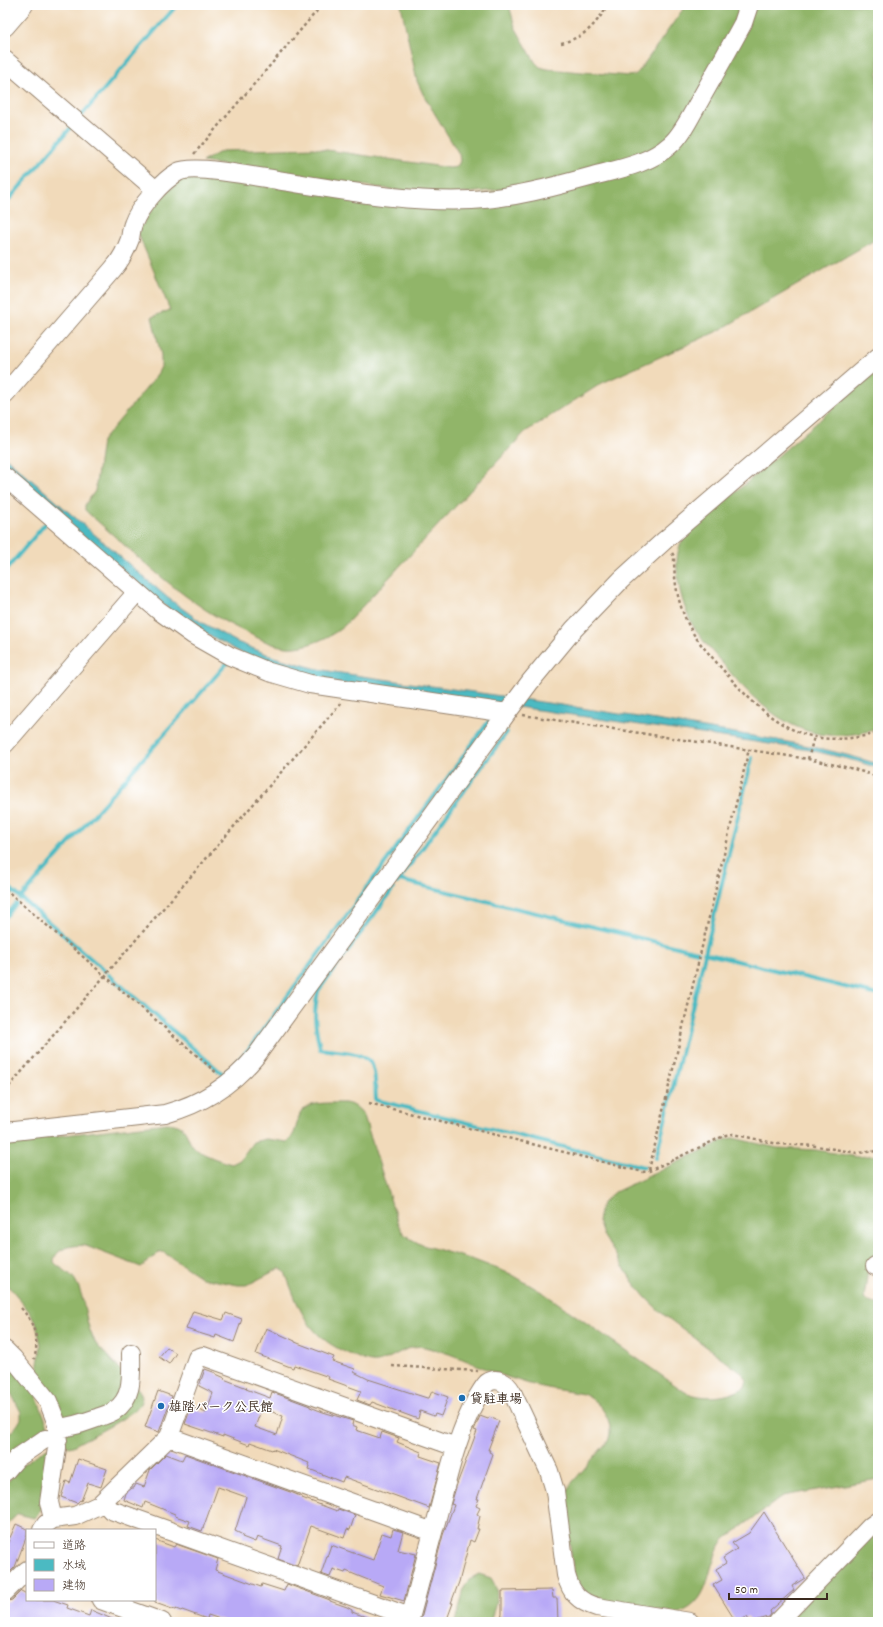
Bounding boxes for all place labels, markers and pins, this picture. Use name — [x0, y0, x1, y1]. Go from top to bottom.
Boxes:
place label: 貸駐車場 — [470, 1391, 522, 1410]
marker: 貸駐車場 — [457, 1393, 467, 1403]
place label: 雄踏パーク公民館 — [169, 1399, 273, 1418]
marker: 雄踏パーク公民館 — [156, 1401, 166, 1411]

